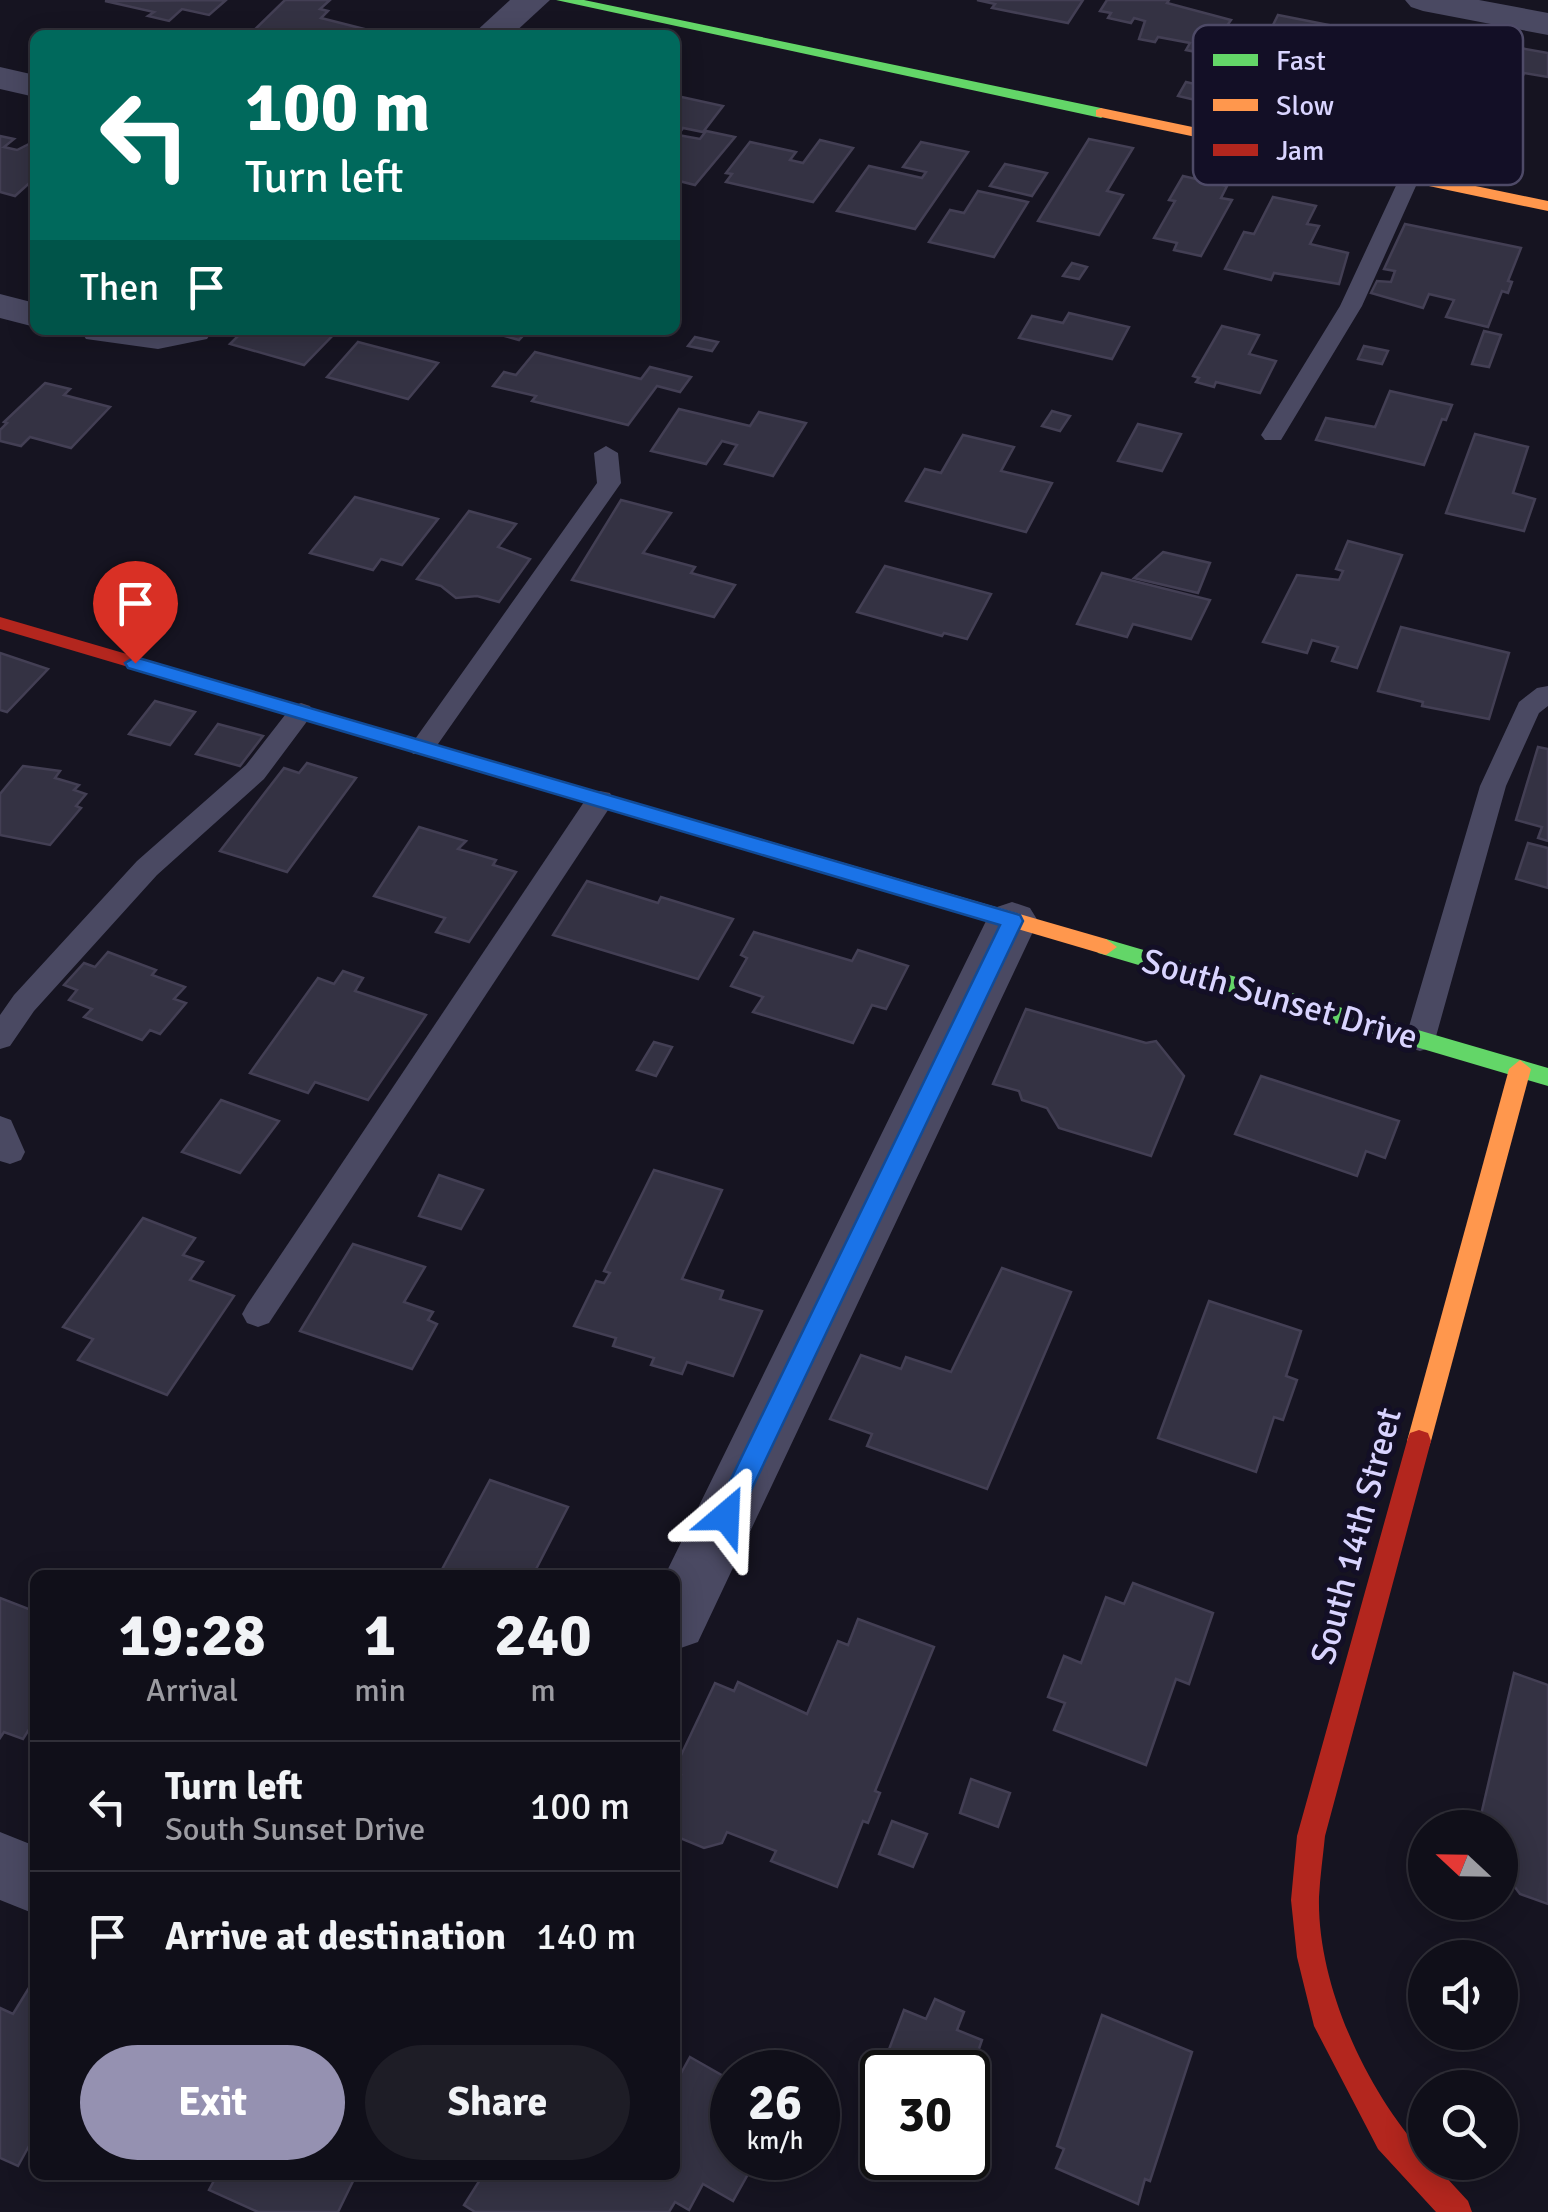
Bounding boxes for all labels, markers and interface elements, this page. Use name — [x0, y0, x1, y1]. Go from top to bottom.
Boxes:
legend — [1193, 25, 1523, 185]
text: Fast — [1276, 44, 1326, 78]
text: 100 m — [245, 64, 430, 150]
icon: left — [80, 70, 210, 200]
text: Slow — [1276, 89, 1334, 123]
text: Jam — [1276, 134, 1324, 168]
text: Turn left — [245, 150, 404, 205]
icon: arrive — [179, 260, 234, 315]
text: Then — [80, 264, 159, 311]
pin — [93, 561, 178, 664]
icon: arrive — [108, 576, 163, 631]
street label: South Sunset Drive — [1137, 939, 1423, 1059]
street label: South 14th Street — [1301, 1403, 1411, 1669]
position arrow — [674, 1464, 778, 1568]
text: 19:28 — [118, 1599, 266, 1673]
text: 1 — [364, 1599, 396, 1673]
text: 240 — [494, 1599, 592, 1673]
text: Arrival — [146, 1671, 238, 1710]
text: min — [354, 1671, 406, 1710]
text: m — [530, 1671, 556, 1710]
text: Turn left — [165, 1763, 303, 1810]
icon: left — [80, 1779, 135, 1834]
text: 100 m — [530, 1783, 630, 1830]
text: South Sunset Drive — [165, 1810, 425, 1849]
north arrow — [1408, 1810, 1518, 1920]
map controls — [1408, 1810, 1518, 2180]
icon: arrive — [80, 1909, 135, 1964]
text: Arrive at destination — [165, 1913, 506, 1960]
text: 140 m — [536, 1913, 636, 1960]
button: sound — [1408, 1940, 1518, 2050]
button: Exit — [80, 2045, 345, 2160]
button: Share — [365, 2045, 630, 2160]
speed limit sign: 30 — [860, 2050, 990, 2180]
button: search — [1408, 2070, 1518, 2180]
text: 26 — [748, 2072, 802, 2134]
text: km/h — [747, 2125, 803, 2156]

